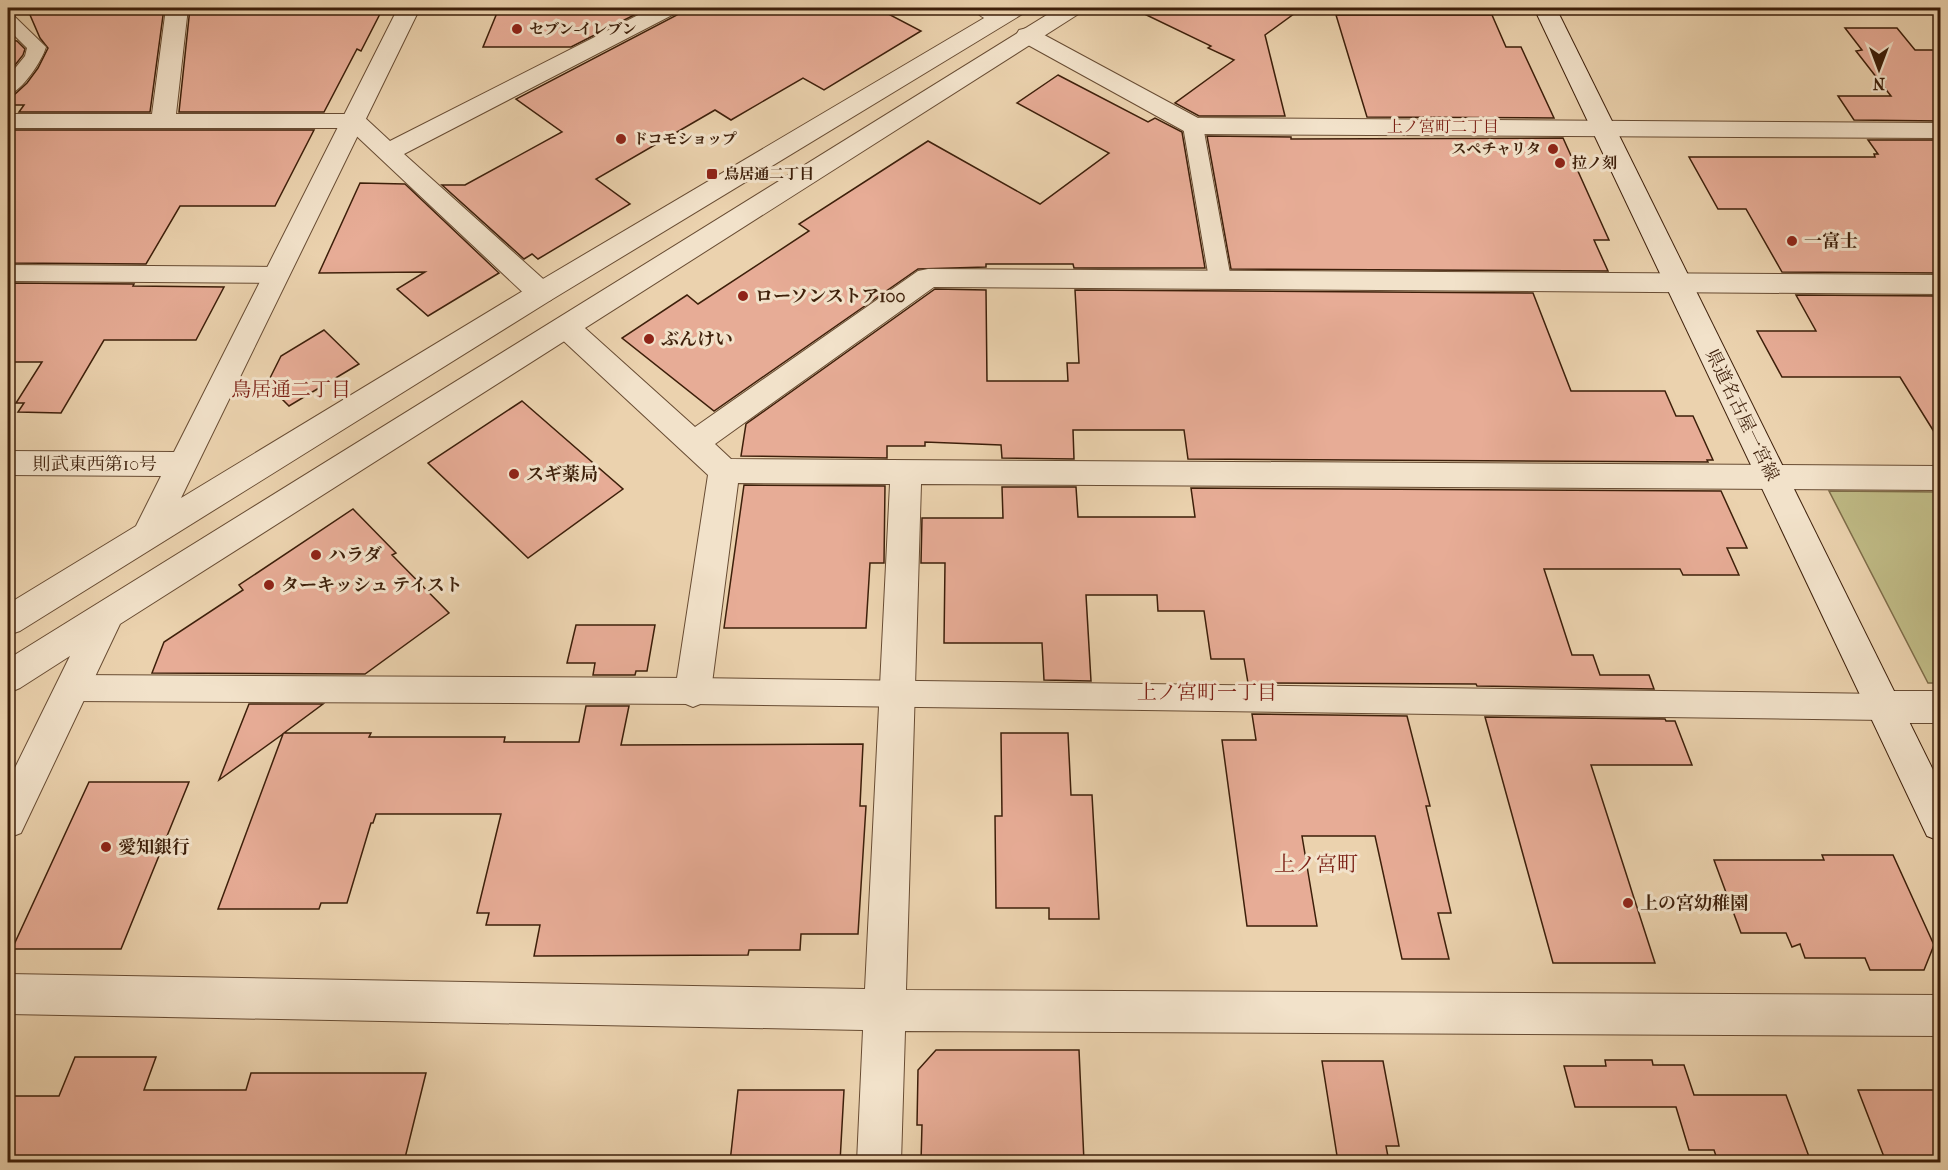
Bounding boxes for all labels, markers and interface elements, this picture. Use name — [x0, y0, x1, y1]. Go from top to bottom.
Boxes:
place label: セブン-イレブン — [529, 20, 637, 38]
marker: セブン-イレブン — [510, 22, 524, 36]
north arrow — [1849, 39, 1909, 99]
text: N — [1872, 74, 1885, 93]
district label: 上ノ宮町二丁目 — [1387, 117, 1499, 136]
place label: ドコモショップ — [633, 130, 737, 148]
marker: ドコモショップ — [614, 132, 628, 146]
place label: スペチャリタ — [1451, 140, 1541, 158]
marker: スペチャリタ — [1546, 142, 1560, 156]
place label: 拉ノ刻 — [1572, 154, 1617, 172]
marker: 拉ノ刻 — [1553, 156, 1567, 170]
place label: 鳥居通二丁目 — [724, 165, 814, 183]
marker: 鳥居通二丁目 — [705, 167, 719, 181]
place label: 一富士 — [1804, 231, 1858, 252]
marker: 一富士 — [1785, 234, 1799, 248]
place label: ローソンストア100 — [755, 286, 905, 307]
marker: ローソンストア100 — [736, 289, 750, 303]
place label: ぶんけい — [661, 329, 733, 350]
marker: ぶんけい — [642, 332, 656, 346]
street label: 県道名古屋一宮線 — [1701, 346, 1783, 484]
district label: 鳥居通二丁目 — [231, 378, 351, 401]
street label: 則武東西第10号 — [33, 454, 157, 475]
place label: スギ薬局 — [526, 464, 598, 485]
marker: スギ薬局 — [507, 467, 521, 481]
place label: ハラダ — [328, 545, 382, 566]
marker: ハラダ — [309, 548, 323, 562]
place label: ターキッシュ テイスト — [281, 575, 463, 596]
marker: ターキッシュ テイスト — [262, 578, 276, 592]
district label: 上ノ宮町一丁目 — [1137, 681, 1277, 704]
place label: 愛知銀行 — [118, 837, 190, 858]
marker: 愛知銀行 — [99, 840, 113, 854]
district label: 上ノ宮町 — [1274, 852, 1358, 876]
place label: 上の宮幼稚園 — [1640, 893, 1748, 914]
marker: 上の宮幼稚園 — [1621, 896, 1635, 910]

